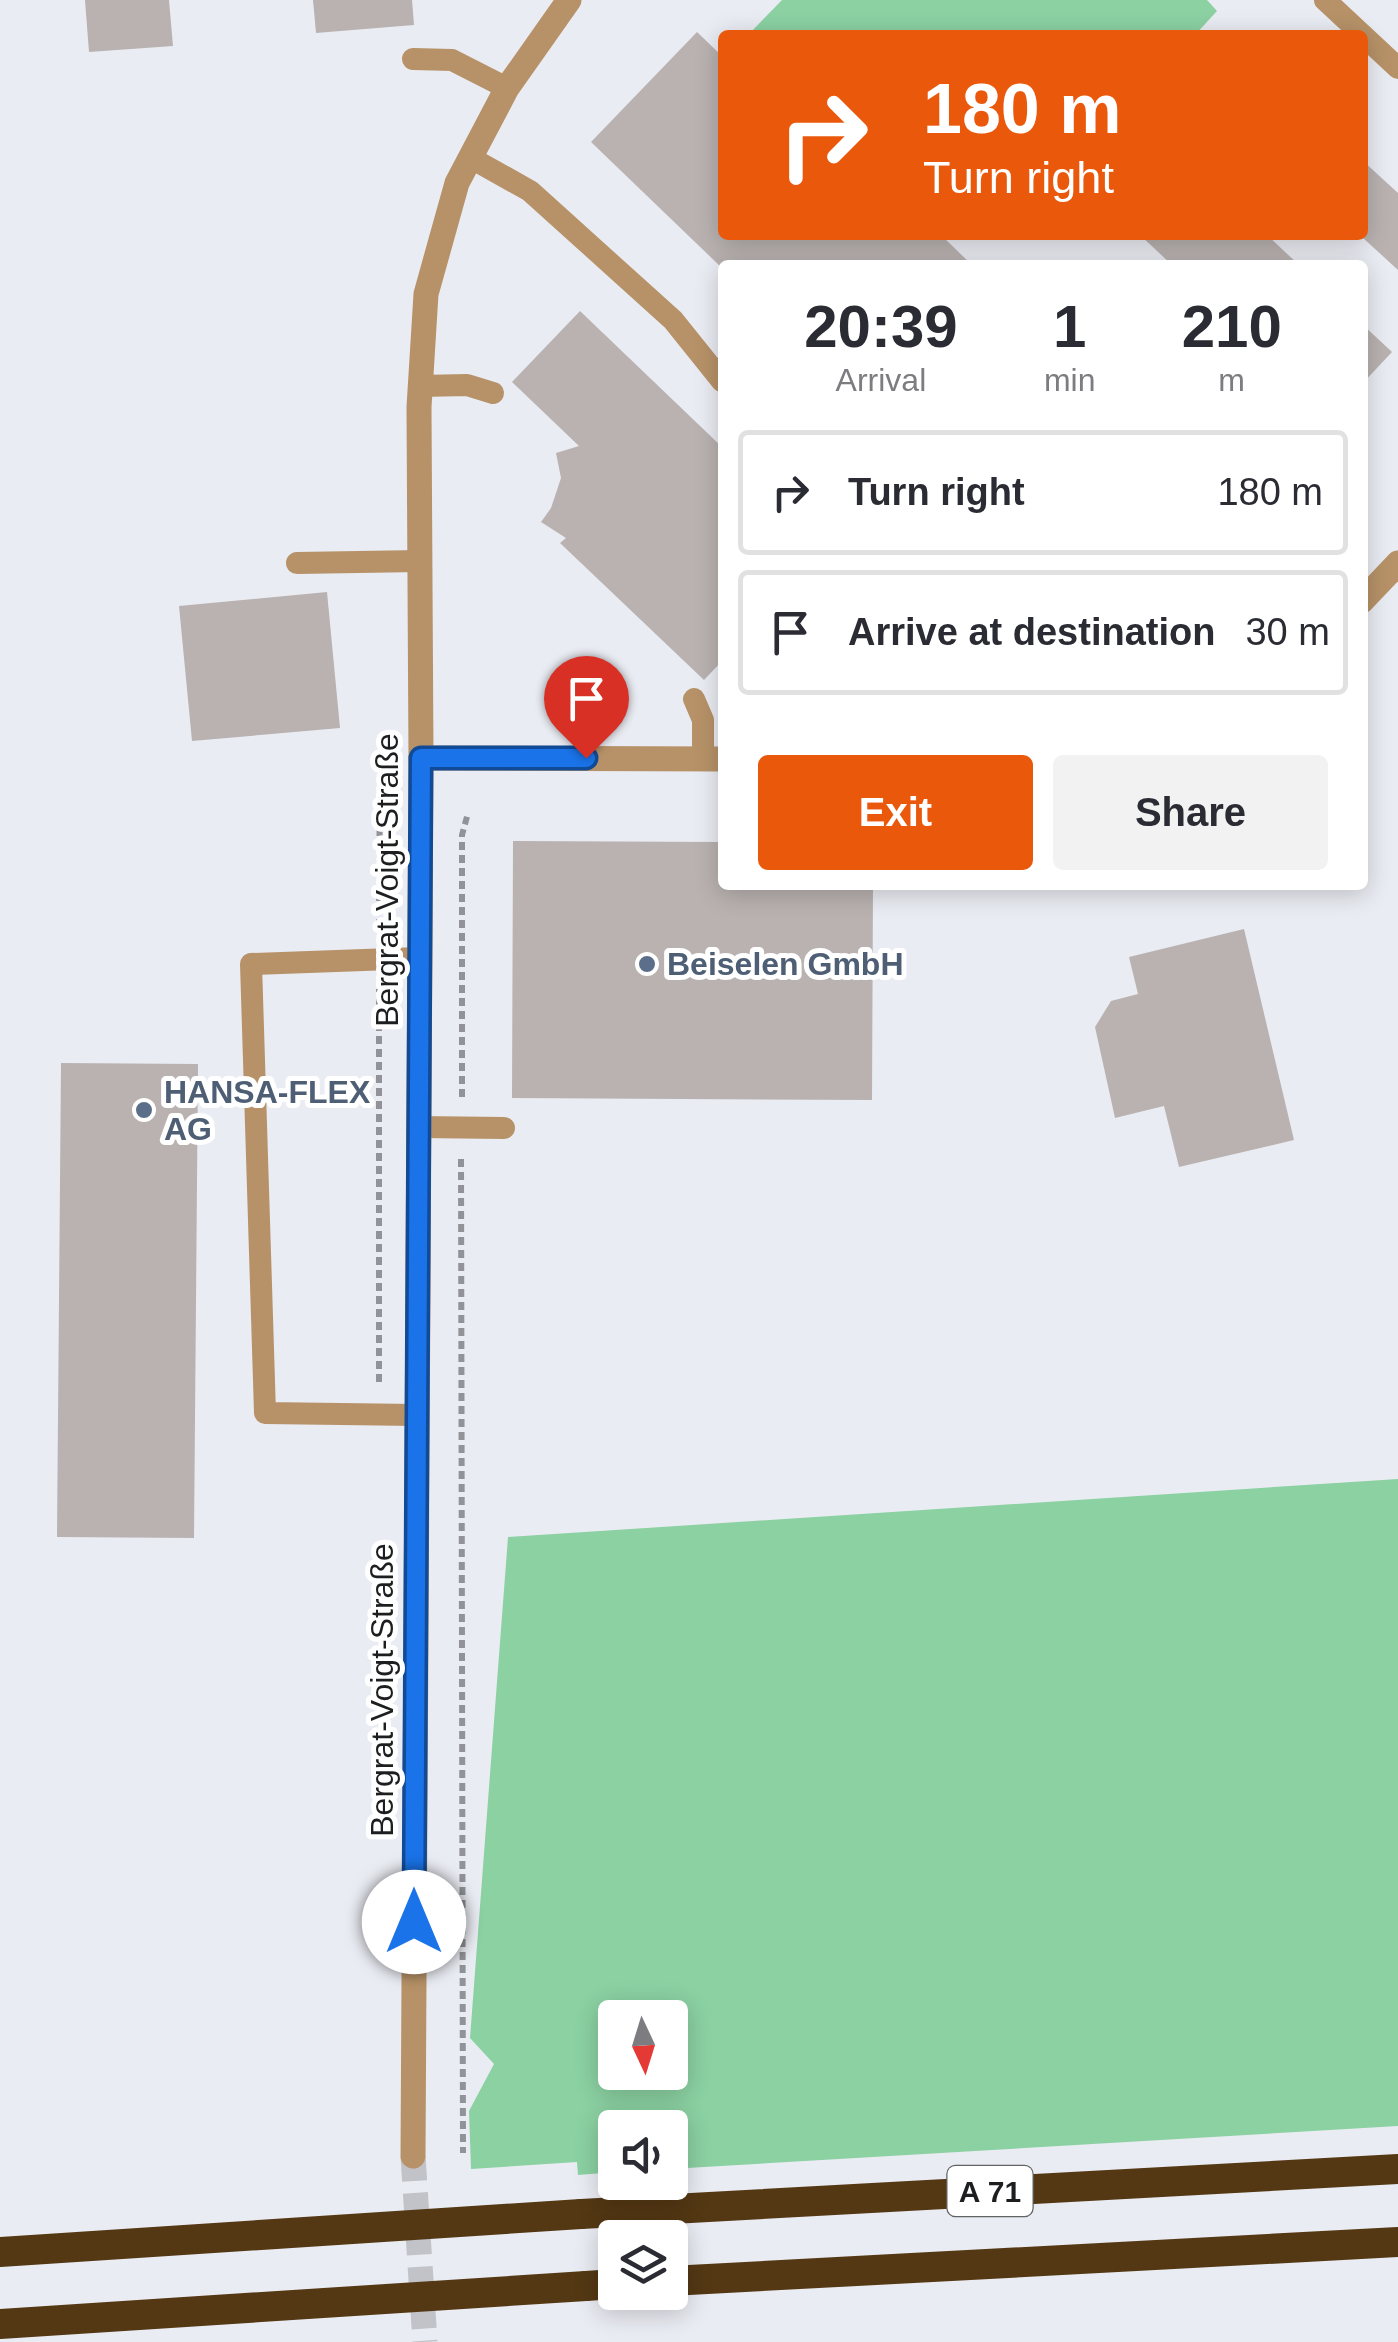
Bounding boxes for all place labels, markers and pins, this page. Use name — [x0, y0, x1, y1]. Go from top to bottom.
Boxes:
pin — [544, 656, 629, 759]
place label: Beiselen GmbH — [667, 946, 904, 982]
marker: Beiselen GmbH — [636, 953, 658, 975]
place label: HANSA-FLEX AG — [164, 1074, 371, 1147]
marker: HANSA-FLEX AG — [133, 1099, 155, 1121]

